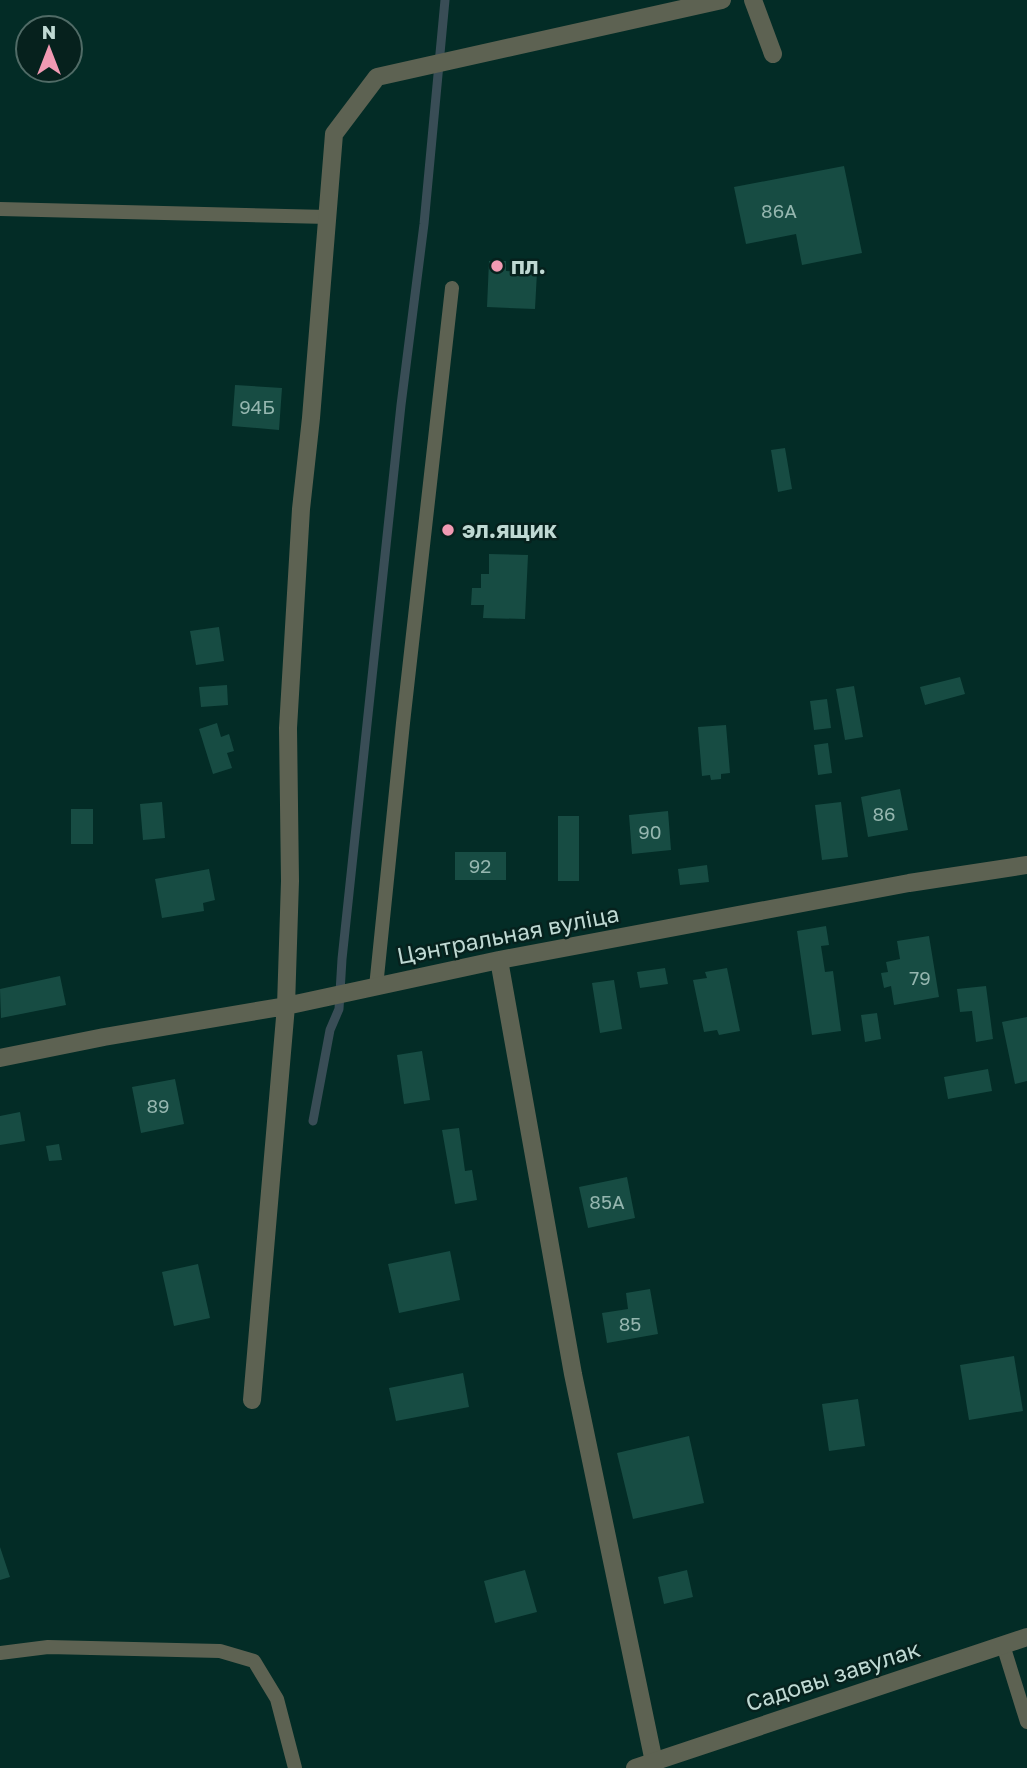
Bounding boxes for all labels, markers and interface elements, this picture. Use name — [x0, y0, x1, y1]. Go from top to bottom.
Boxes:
north arrow — [14, 14, 84, 84]
text: N — [42, 20, 56, 43]
house number: 86А — [761, 199, 797, 222]
place label: пл. — [511, 251, 546, 279]
marker: пл. — [489, 258, 505, 274]
house number: 94Б — [239, 395, 275, 418]
place label: эл.ящик — [462, 515, 558, 543]
marker: эл.ящик — [440, 522, 456, 538]
house number: 86 — [872, 802, 896, 825]
house number: 90 — [638, 820, 662, 843]
house number: 92 — [469, 854, 491, 877]
street label: Цэнтральная вуліца — [394, 899, 621, 969]
house number: 79 — [909, 966, 931, 989]
house number: 89 — [146, 1094, 170, 1117]
house number: 85А — [589, 1190, 625, 1213]
house number: 85 — [619, 1312, 641, 1335]
street label: Садовы завулак — [742, 1634, 923, 1716]

